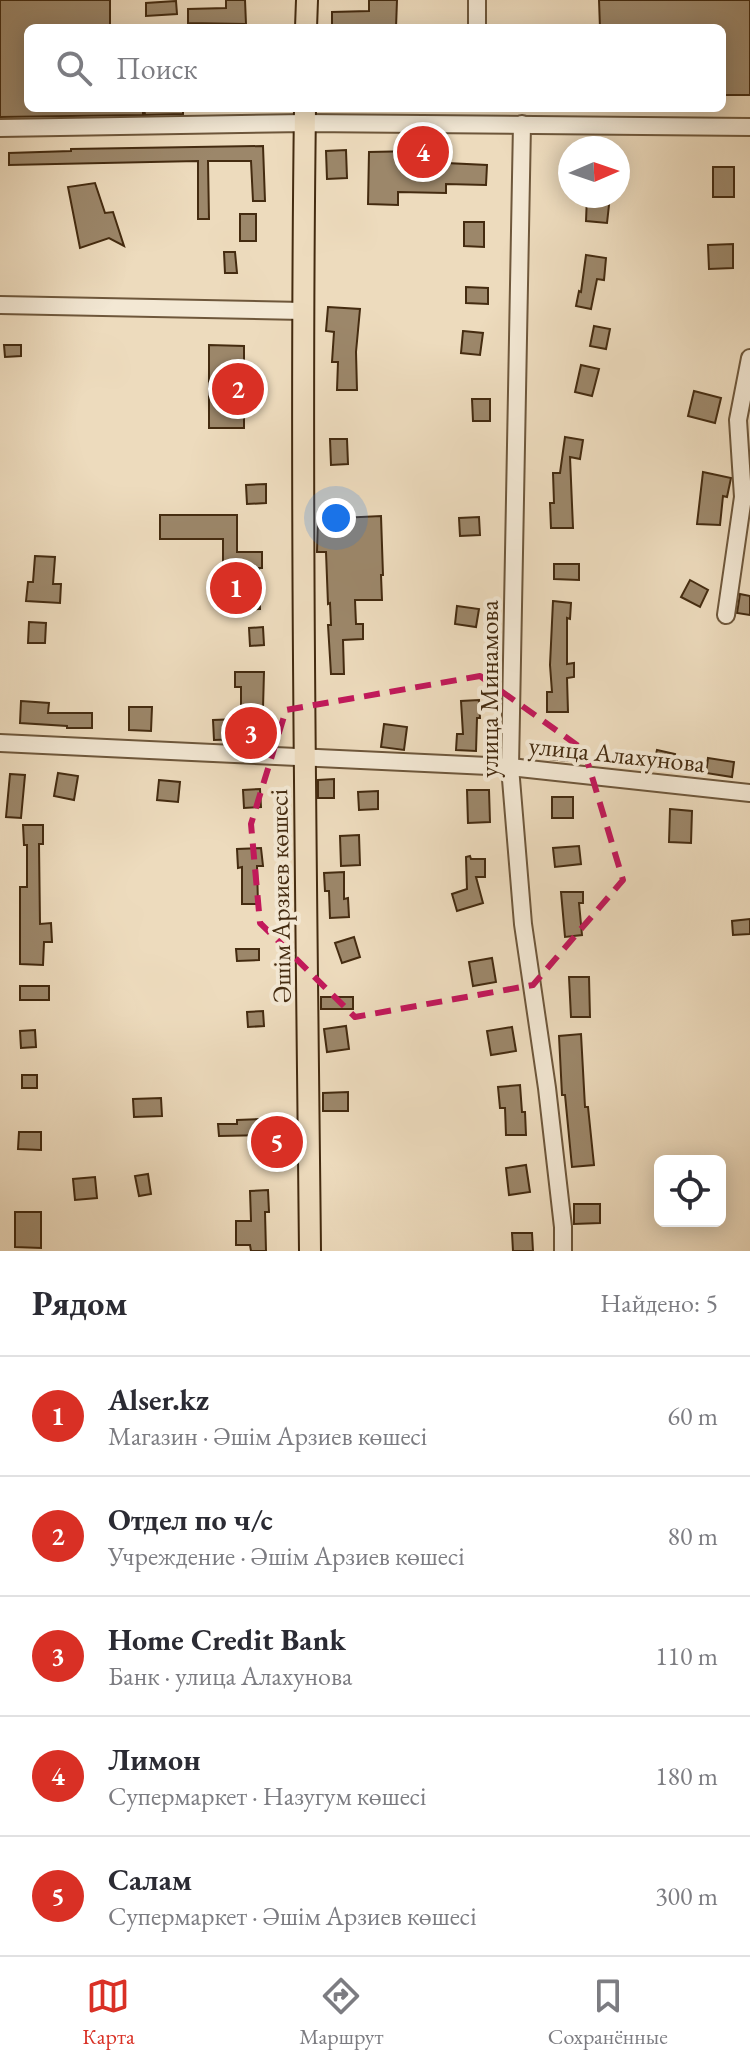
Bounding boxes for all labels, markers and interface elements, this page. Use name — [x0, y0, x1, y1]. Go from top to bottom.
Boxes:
search box — [24, 24, 726, 112]
icon: search — [52, 46, 96, 90]
text: Поиск — [116, 49, 198, 88]
pin: 4 — [397, 122, 449, 182]
north arrow — [558, 136, 630, 208]
pin: 2 — [212, 359, 264, 419]
your location — [316, 498, 356, 538]
pin: 1 — [210, 558, 262, 618]
street label: улица Минамова — [472, 600, 506, 778]
pin: 3 — [225, 703, 277, 763]
street label: улица Алахунова — [527, 728, 707, 780]
street label: Әшім Арзиев көшесі — [261, 789, 299, 1003]
pin: 5 — [251, 1112, 303, 1172]
map controls — [654, 1155, 726, 1227]
button: locate — [654, 1155, 726, 1227]
text: Рядом — [32, 1281, 127, 1325]
text: Найдено: 5 — [600, 1286, 718, 1320]
text: Alser.kz — [108, 1380, 209, 1419]
text: 1 — [51, 1399, 65, 1433]
text: 60 m — [668, 1399, 718, 1433]
text: Магазин · Әшім Арзиев көшесі — [108, 1419, 427, 1453]
text: Отдел по ч/с — [108, 1500, 273, 1539]
text: 2 — [51, 1519, 65, 1553]
text: 80 m — [668, 1519, 718, 1553]
text: Учреждение · Әшім Арзиев көшесі — [108, 1539, 465, 1573]
text: Home Credit Bank — [108, 1620, 346, 1659]
text: 3 — [51, 1639, 65, 1673]
text: 110 m — [655, 1639, 718, 1673]
text: Банк · улица Алахунова — [108, 1659, 352, 1693]
text: Лимон — [108, 1740, 201, 1779]
text: 4 — [51, 1759, 65, 1793]
text: 180 m — [655, 1759, 718, 1793]
text: Супермаркет · Назугум көшесі — [108, 1779, 426, 1813]
text: Салам — [108, 1860, 192, 1899]
text: 5 — [51, 1879, 65, 1913]
text: 300 m — [655, 1879, 718, 1913]
text: Супермаркет · Әшім Арзиев көшесі — [108, 1899, 477, 1933]
tab: Карта — [82, 1974, 135, 2051]
tab: Маршрут — [299, 1974, 383, 2051]
tab: Сохранённые — [548, 1974, 668, 2051]

